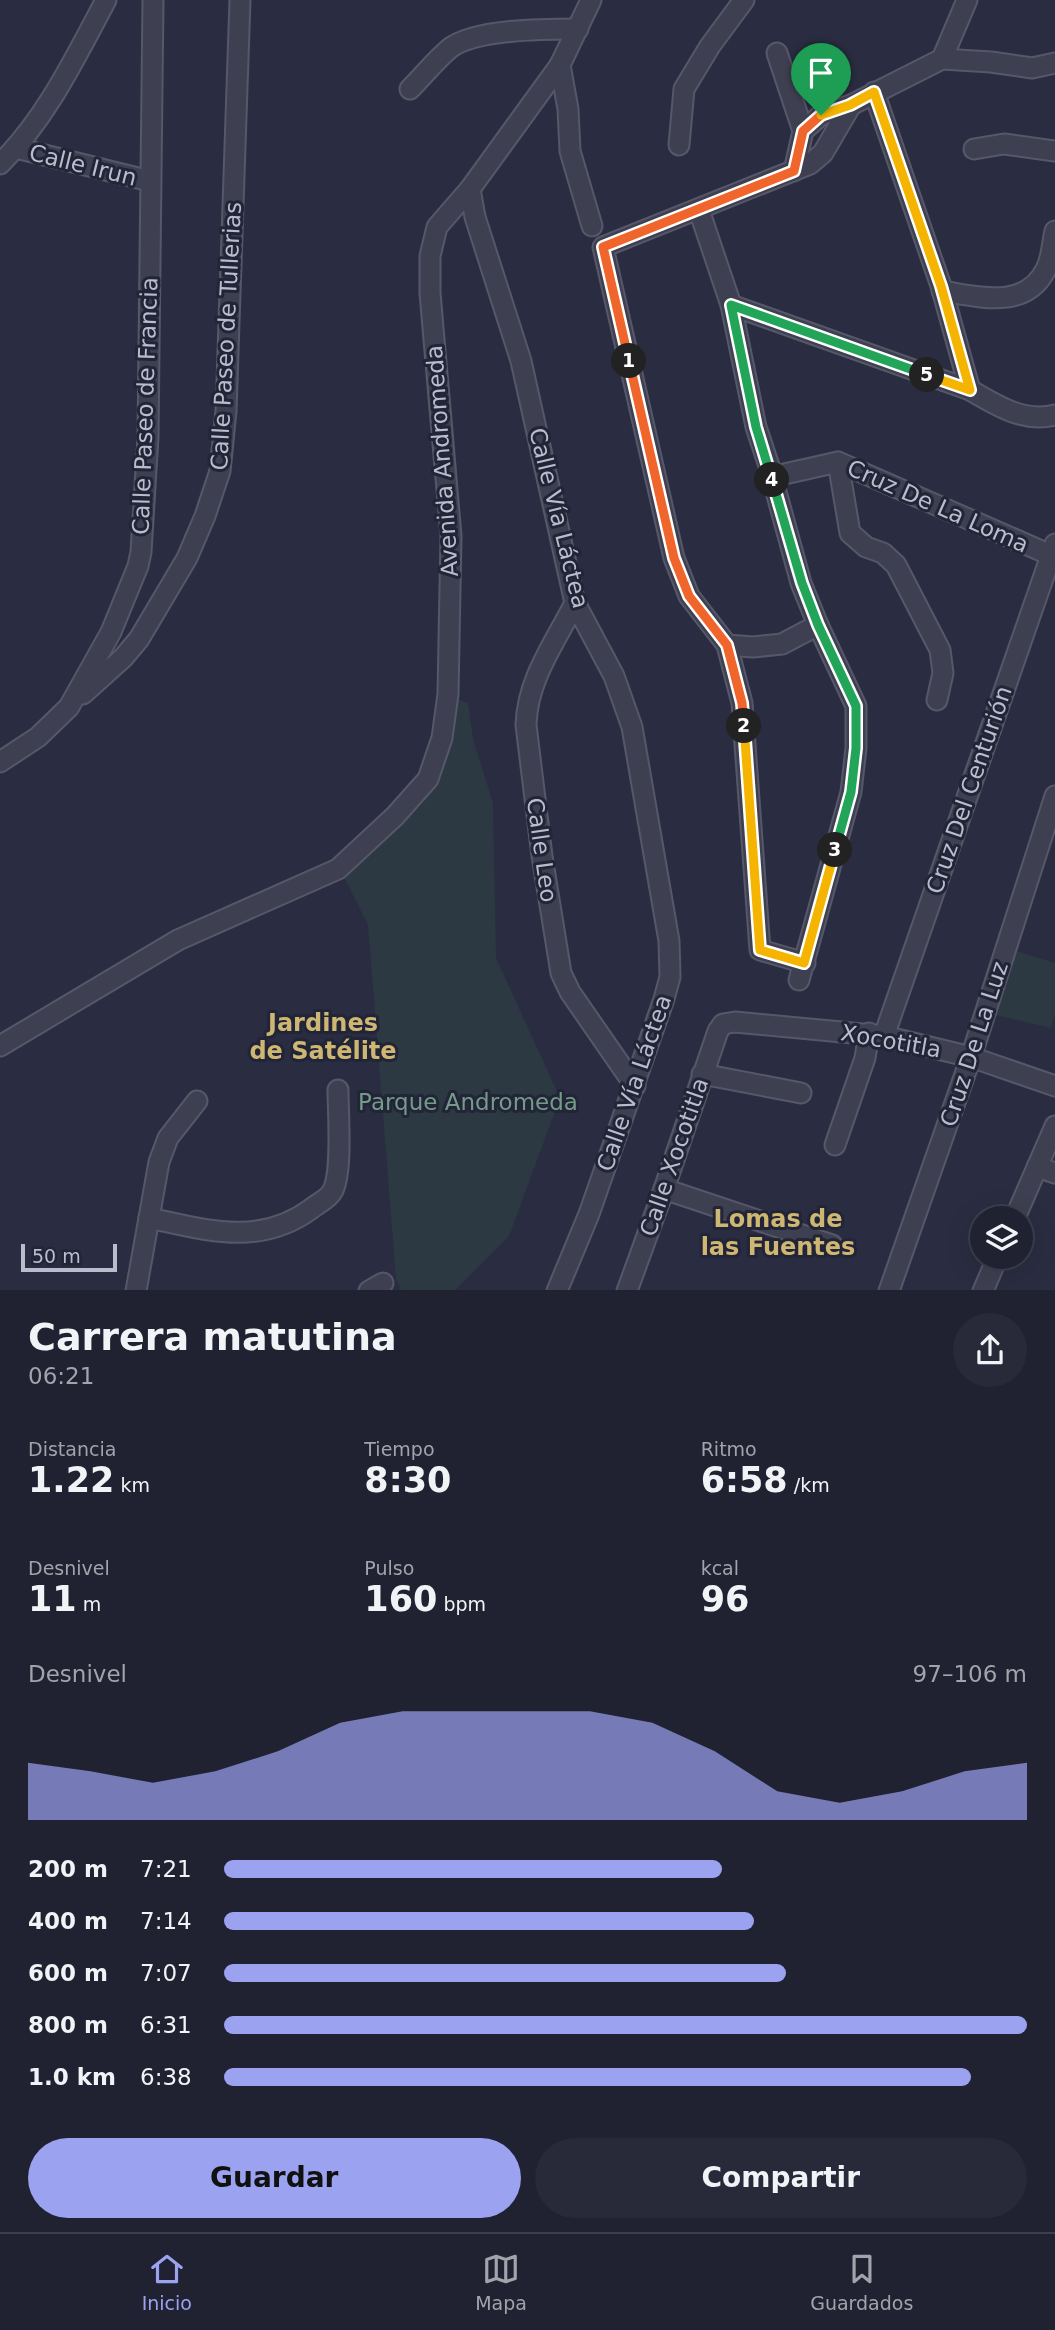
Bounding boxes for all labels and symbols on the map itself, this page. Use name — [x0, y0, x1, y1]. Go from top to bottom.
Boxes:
pin — [791, 43, 851, 115]
street label: Calle Irun — [27, 139, 139, 191]
street label: Calle Paseo de Tullerias — [206, 201, 246, 471]
street label: Calle Paseo de Francia — [128, 277, 162, 535]
street label: Avenida Andromeda — [421, 344, 463, 578]
pin: 1 — [612, 344, 646, 378]
pin: 5 — [909, 358, 944, 392]
street label: Calle Vía Láctea — [524, 425, 594, 611]
street label: Cruz De La Loma — [843, 454, 1033, 558]
pin: 4 — [754, 462, 790, 498]
street label: Cruz Del Centurión — [921, 683, 1017, 897]
pin: 2 — [726, 708, 762, 744]
street label: Calle Leo — [522, 796, 562, 904]
pin: 3 — [818, 832, 852, 868]
street label: Cruz De La Luz — [935, 958, 1013, 1130]
street label: Calle Vía Láctea — [592, 991, 676, 1175]
district label: Jardines de Satélite — [249, 1009, 397, 1065]
street label: Xocotitla — [839, 1019, 943, 1063]
street label: Calle Xocotitla — [635, 1074, 713, 1240]
park label: Parque Andromeda — [358, 1089, 578, 1115]
district label: Lomas de las Fuentes — [701, 1205, 855, 1261]
scale bar — [21, 1241, 117, 1273]

